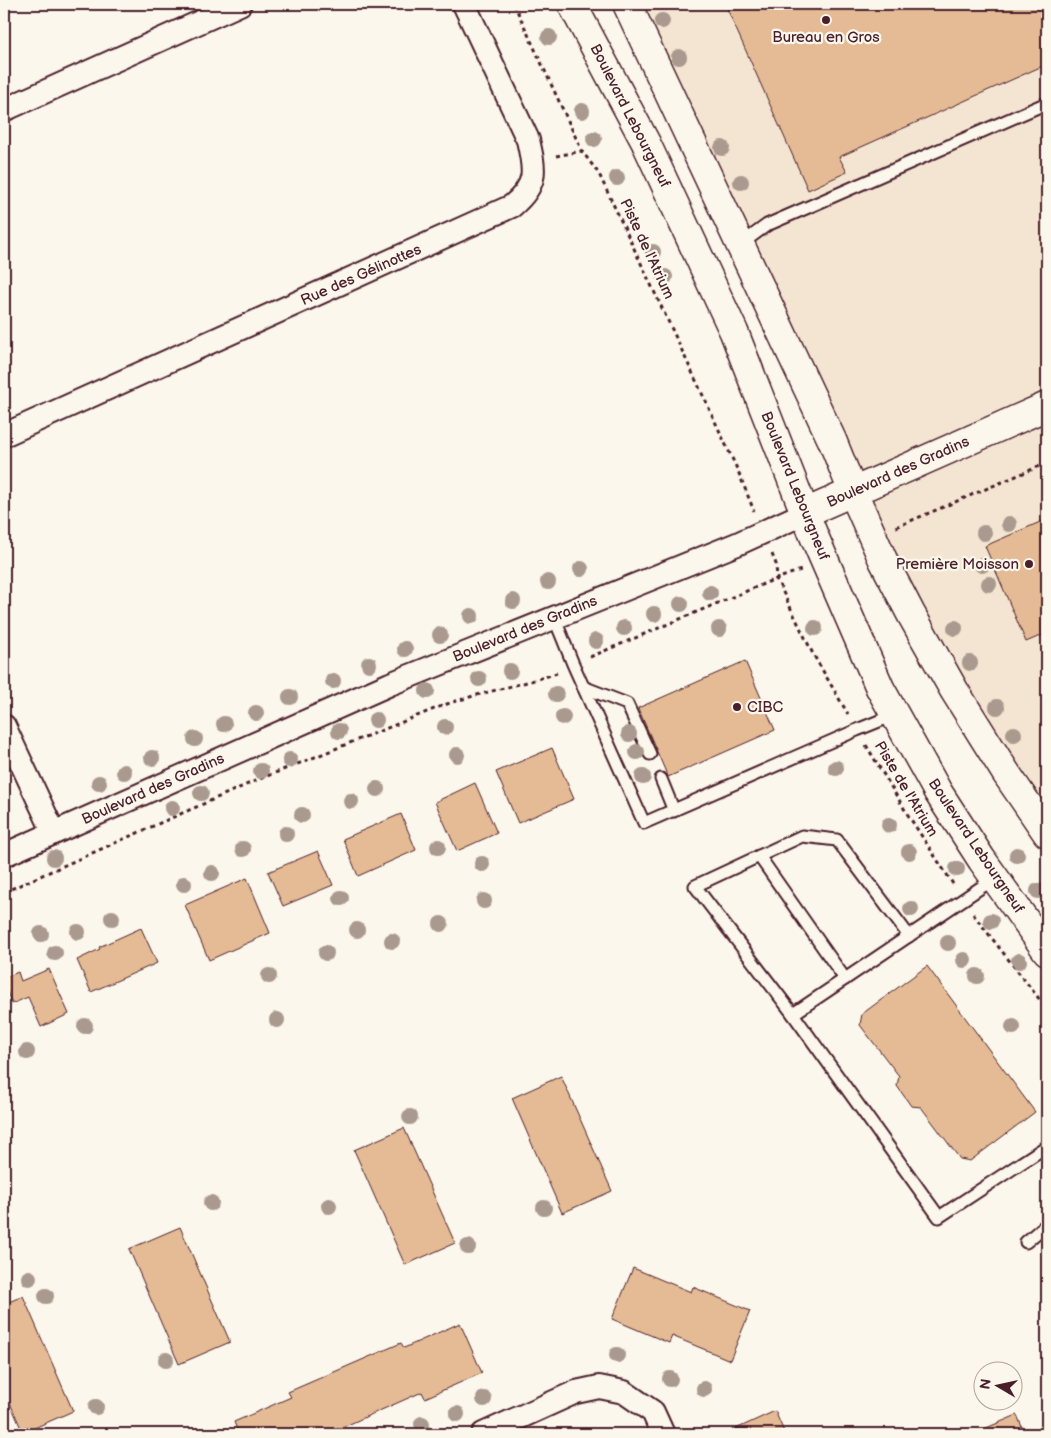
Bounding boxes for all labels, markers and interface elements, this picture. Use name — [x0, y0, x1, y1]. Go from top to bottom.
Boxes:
marker: Bureau en Gros — [820, 14, 832, 26]
place label: Bureau en Gros — [772, 28, 880, 47]
street label: Boulevard Lebourgneuf — [586, 41, 675, 191]
street label: Piste de l'Atrium — [616, 196, 678, 302]
street label: Rue des Gélinottes — [298, 240, 425, 310]
street label: Boulevard Lebourgneuf — [756, 409, 834, 563]
street label: Boulevard des Gradins — [824, 432, 973, 512]
place label: Première Moisson — [896, 555, 1019, 574]
marker: Première Moisson — [1023, 558, 1035, 570]
street label: Boulevard des Gradins — [450, 591, 601, 667]
place label: CIBC — [747, 698, 784, 717]
marker: CIBC — [731, 701, 743, 713]
street label: Piste de l'Atrium — [870, 738, 942, 840]
street label: Boulevard des Gradins — [79, 749, 228, 829]
street label: Boulevard Lebourgneuf — [924, 775, 1028, 917]
north arrow — [974, 1360, 1024, 1410]
text: N — [976, 1378, 995, 1391]

